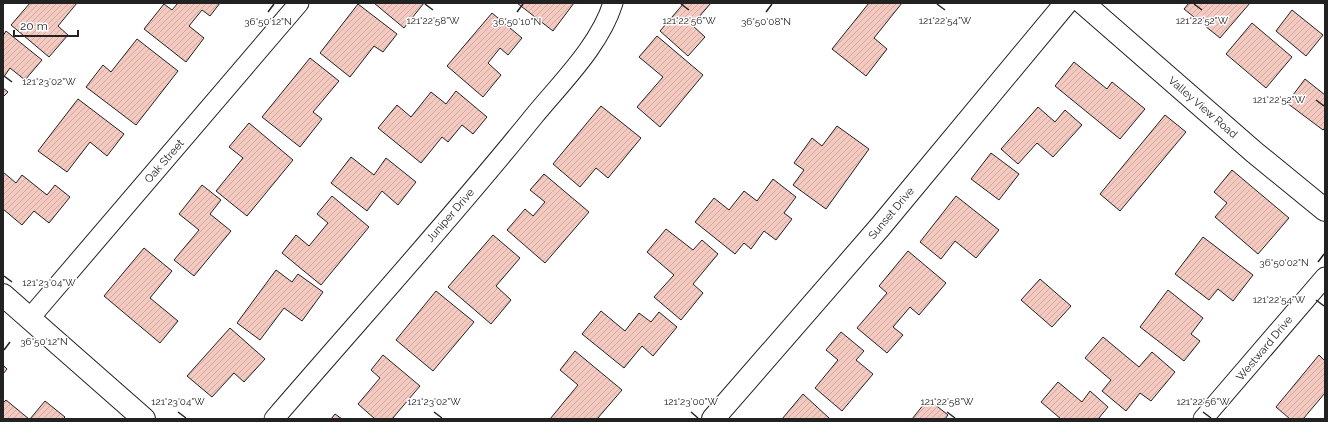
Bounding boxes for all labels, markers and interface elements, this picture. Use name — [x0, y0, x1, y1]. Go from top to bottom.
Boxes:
scale bar — [14, 12, 78, 38]
text: 121°22'58"W — [406, 15, 460, 26]
text: 121°22'56"W — [662, 15, 716, 26]
text: 121°22'54"W — [919, 15, 972, 26]
text: 121°22'52"W — [1176, 15, 1229, 26]
text: 36°50'12"N — [244, 16, 292, 27]
text: 36°50'10"N — [493, 16, 541, 27]
text: 36°50'08"N — [741, 16, 791, 27]
text: 20 m — [20, 19, 48, 33]
street label: Valley View Road — [1165, 74, 1240, 141]
text: 121°23'02"W — [22, 76, 76, 87]
text: 121°22'52"W — [1253, 94, 1306, 105]
street label: Oak Street — [142, 137, 187, 186]
street label: Sunset Drive — [866, 184, 917, 242]
street label: Juniper Drive — [424, 186, 477, 245]
text: 36°50'02"N — [1259, 257, 1309, 268]
text: 121°23'04"W — [22, 277, 76, 288]
text: 121°22'54"W — [1253, 294, 1306, 305]
street label: Westward Drive — [1233, 313, 1296, 383]
text: 36°50'12"N — [20, 336, 68, 347]
text: 121°23'04"W — [151, 396, 205, 407]
text: 121°23'02"W — [407, 396, 461, 407]
text: 121°23'00"W — [664, 396, 719, 407]
text: 121°22'58"W — [920, 396, 974, 407]
text: 121°22'56"W — [1176, 396, 1230, 407]

